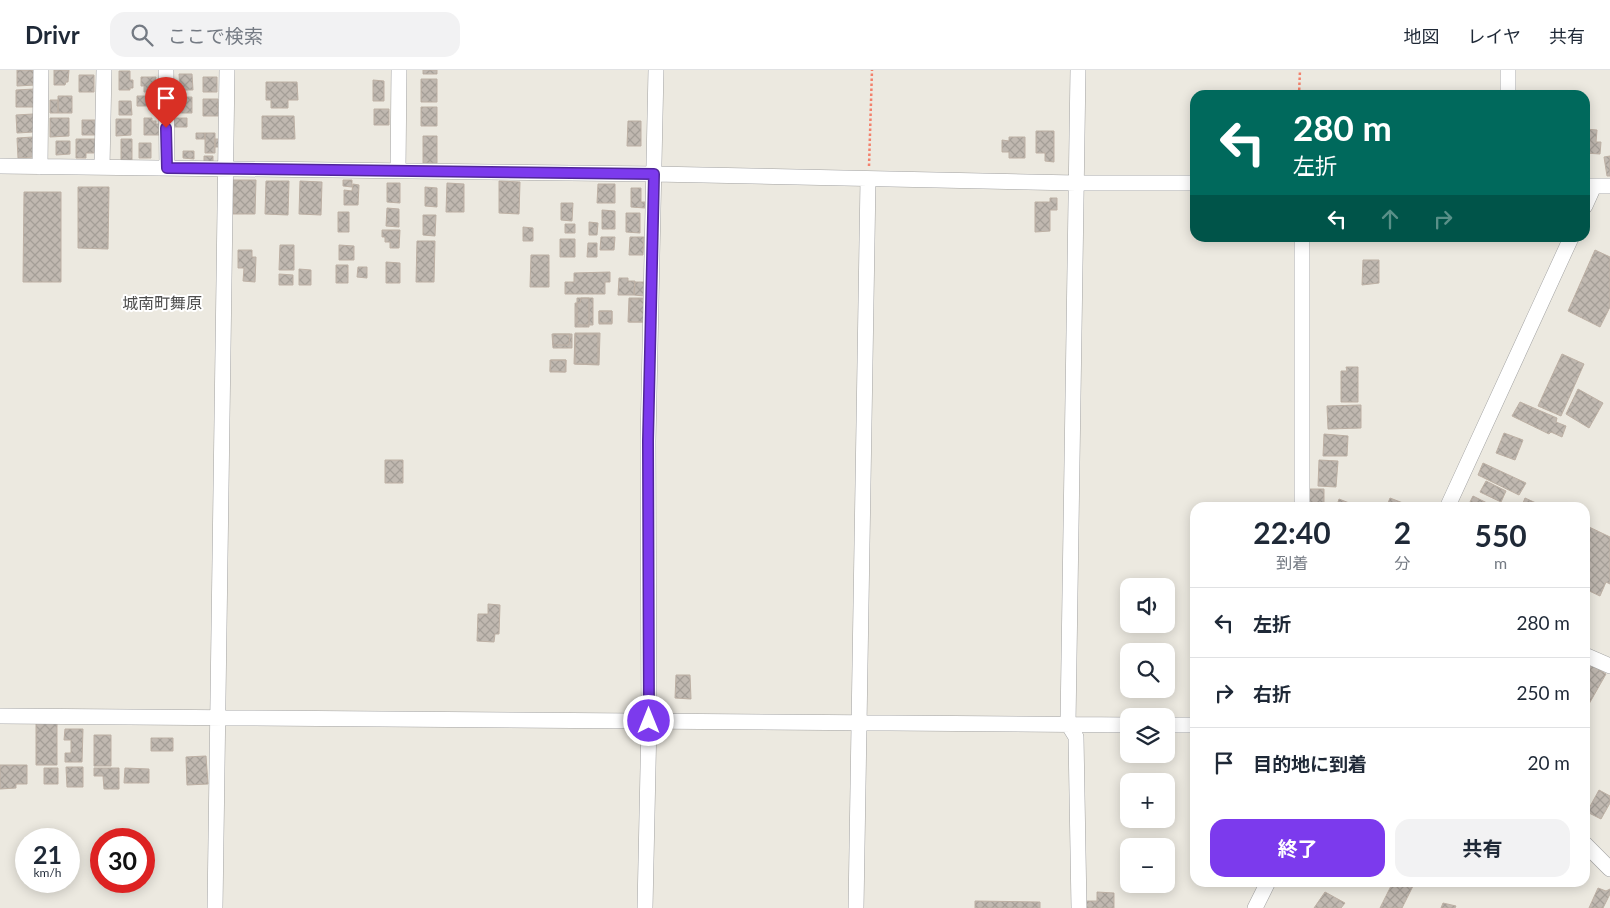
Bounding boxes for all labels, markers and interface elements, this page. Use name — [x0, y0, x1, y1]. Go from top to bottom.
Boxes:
search box — [110, 12, 460, 57]
text: Drivr — [25, 20, 80, 49]
icon: search — [128, 21, 156, 49]
text: ここで検索 — [168, 24, 263, 47]
text: 地図 — [1404, 25, 1440, 47]
text: レイヤ — [1468, 25, 1521, 47]
text: 共有 — [1549, 25, 1585, 47]
pin — [145, 77, 187, 128]
icon: arrive — [152, 84, 180, 112]
text: 280 m — [1293, 106, 1392, 148]
icon: left — [1210, 110, 1275, 175]
text: 左折 — [1293, 152, 1337, 179]
icon: left — [1323, 205, 1351, 233]
icon: ahead — [1376, 205, 1404, 233]
icon: right — [1429, 205, 1457, 233]
district label: 城南町舞原 — [122, 293, 202, 312]
text: 22:40 — [1253, 514, 1331, 550]
text: 2 — [1394, 514, 1411, 550]
text: 550 — [1475, 517, 1527, 553]
text: 到着 — [1276, 553, 1308, 572]
text: 分 — [1395, 553, 1411, 572]
text: m — [1494, 553, 1507, 572]
map controls — [1120, 578, 1175, 893]
button: sound — [1120, 578, 1175, 633]
icon: left — [1210, 609, 1238, 637]
text: 280 m — [1516, 611, 1570, 634]
text: 左折 — [1253, 612, 1291, 635]
button: search — [1120, 643, 1175, 698]
icon: right — [1210, 679, 1238, 707]
text: 250 m — [1516, 681, 1570, 704]
text: 右折 — [1253, 682, 1291, 705]
position arrow — [622, 694, 674, 746]
button: layers — [1120, 708, 1175, 763]
icon: arrive — [1210, 749, 1238, 777]
text: 20 m — [1527, 751, 1570, 774]
text: 目的地に到着 — [1253, 752, 1367, 775]
button: + — [1120, 773, 1175, 828]
button: 終了 — [1210, 819, 1385, 877]
button: 共有 — [1395, 819, 1570, 877]
speed limit sign: 30 — [90, 828, 155, 893]
button: − — [1120, 838, 1175, 893]
text: 21 — [33, 839, 62, 869]
text: km/h — [33, 865, 62, 880]

